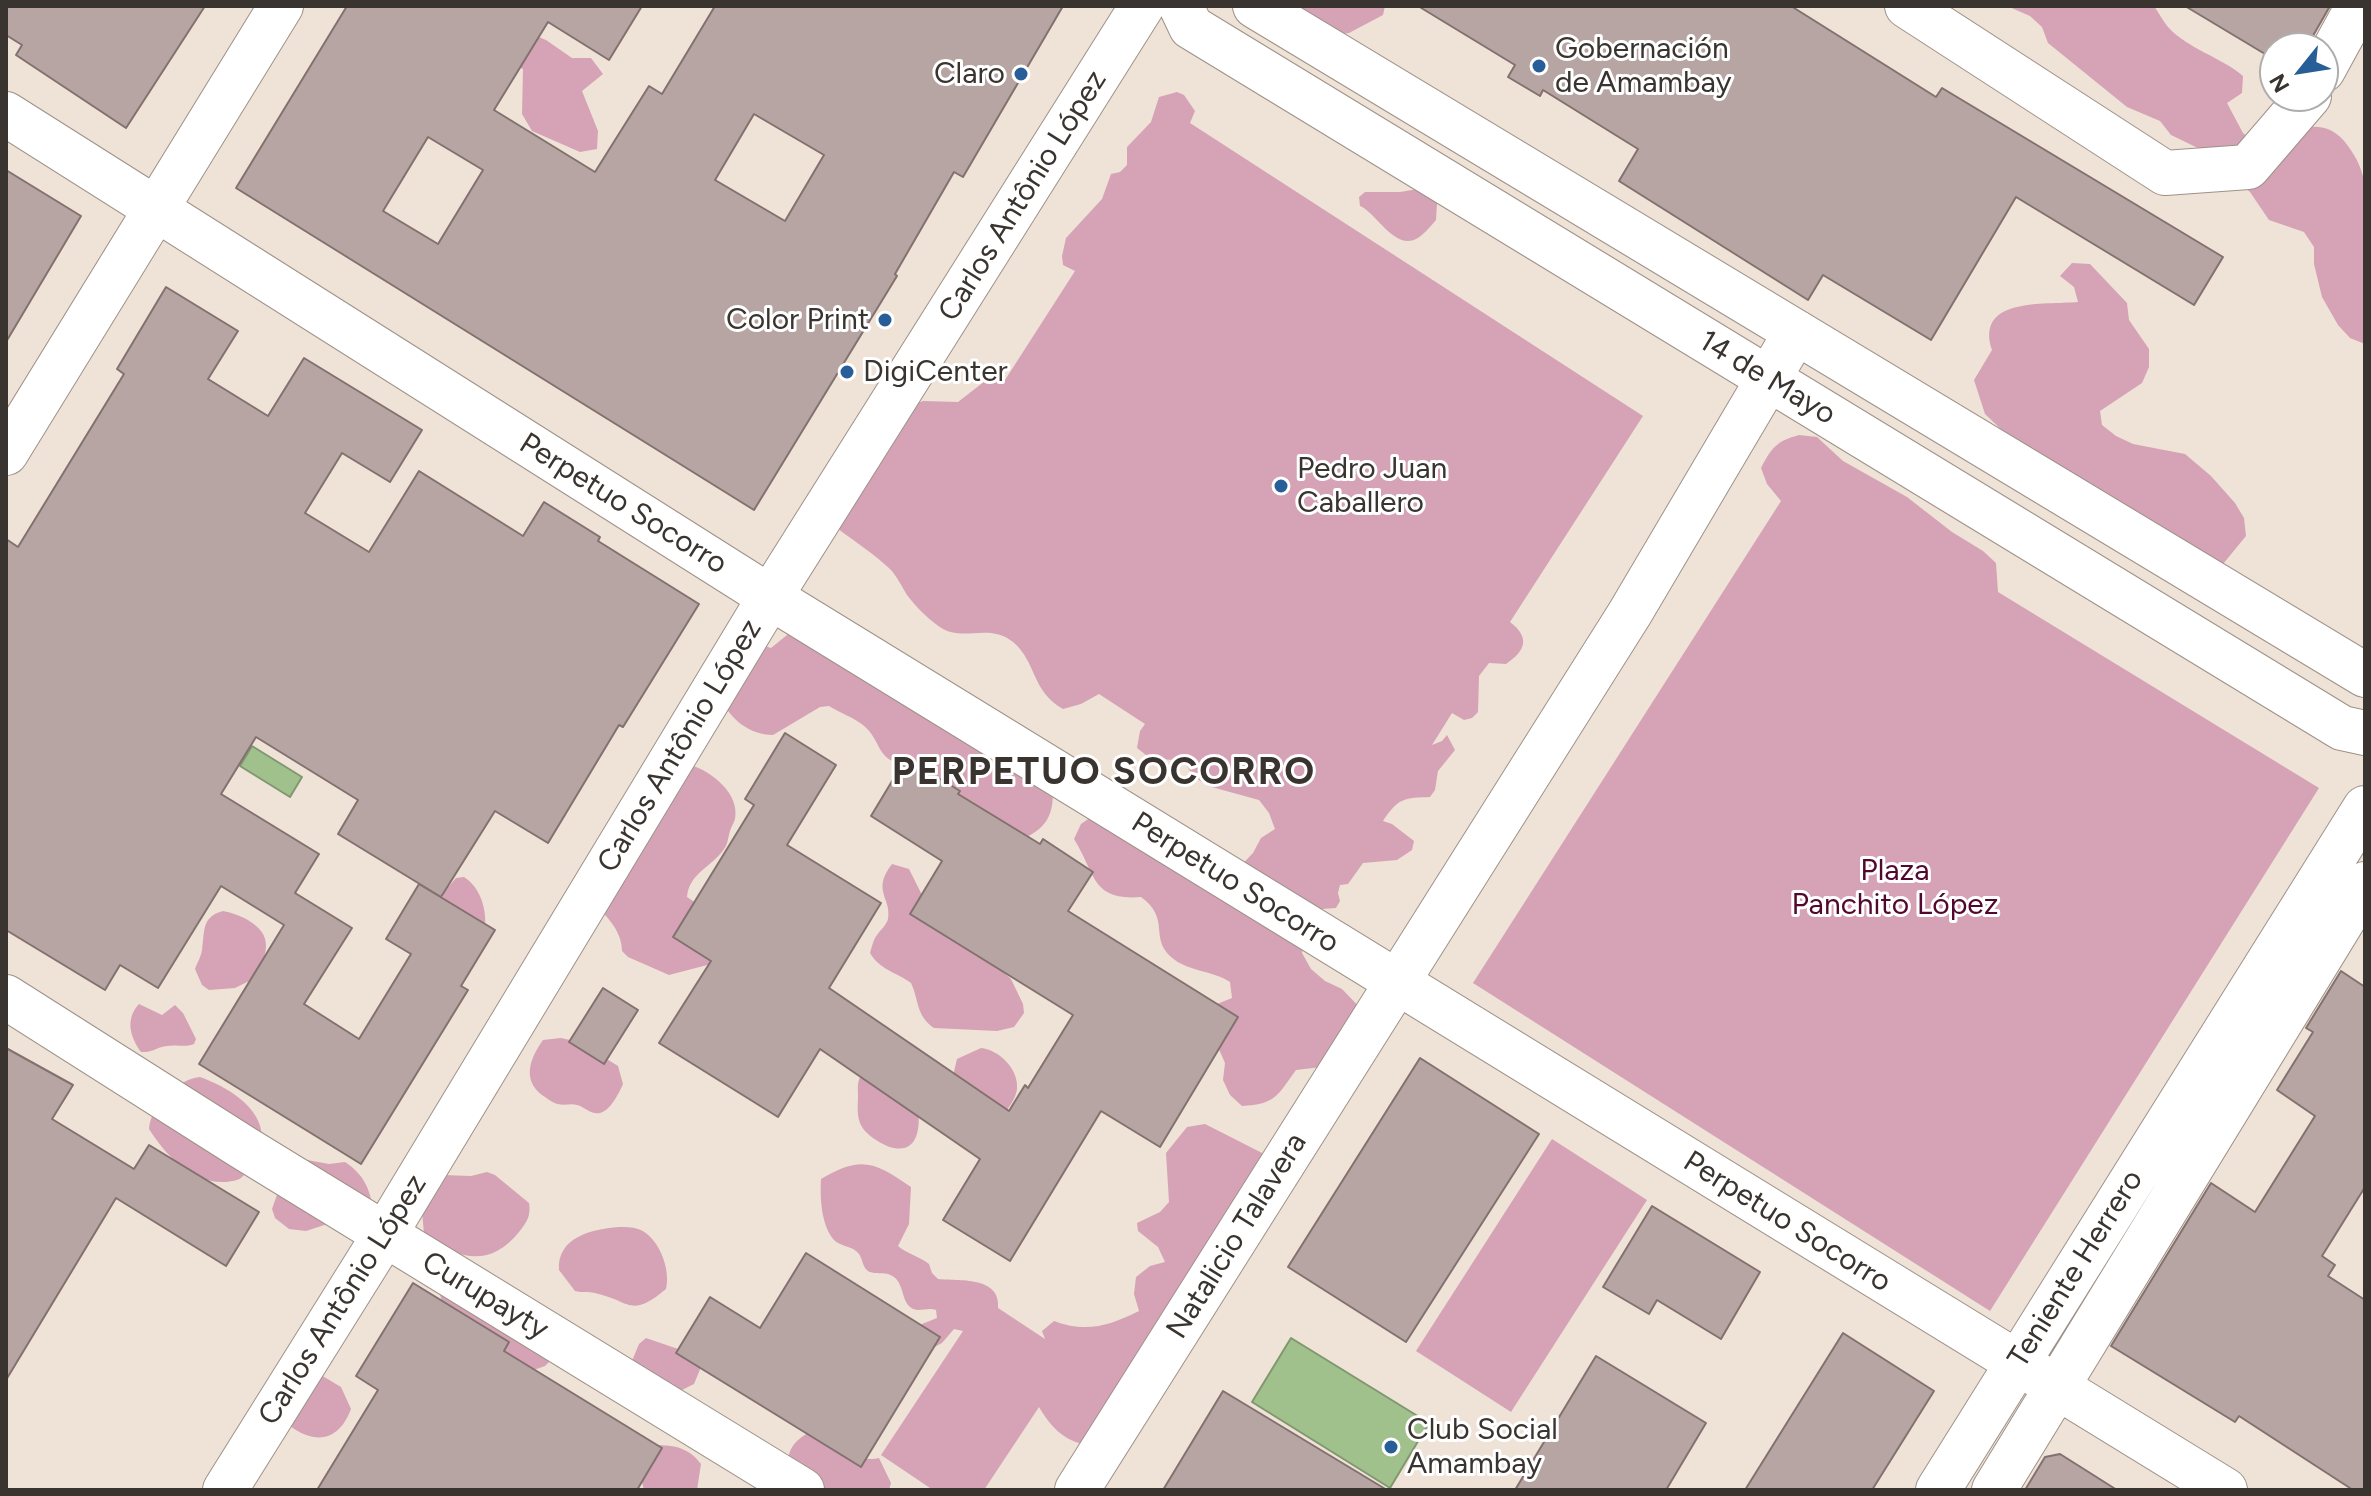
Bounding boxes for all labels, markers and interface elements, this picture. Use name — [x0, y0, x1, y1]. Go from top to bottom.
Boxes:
place label: Gobernación de Amambay — [1555, 31, 1731, 102]
north arrow — [2259, 32, 2339, 112]
place label: Claro — [934, 56, 1005, 92]
marker: Gobernación de Amambay — [1530, 57, 1548, 75]
street label: Carlos Antônio López — [931, 64, 1115, 328]
marker: Claro — [1012, 65, 1030, 83]
text: N — [2264, 69, 2295, 97]
place label: Color Print — [726, 302, 869, 338]
marker: Color Print — [876, 311, 894, 329]
street label: 14 de Mayo — [1692, 323, 1842, 433]
place label: DigiCenter — [863, 354, 1008, 390]
marker: DigiCenter — [838, 363, 856, 381]
street label: Perpetuo Socorro — [513, 426, 733, 582]
place label: Pedro Juan Caballero — [1297, 451, 1447, 522]
marker: Pedro Juan Caballero — [1272, 477, 1290, 495]
street label: Carlos Antônio López — [590, 613, 770, 879]
district label: PERPETUO SOCORRO — [892, 750, 1316, 796]
street label: Perpetuo Socorro — [1125, 805, 1345, 961]
park label: Plaza Panchito López — [1792, 853, 1998, 924]
street label: Natalicio Talavera — [1159, 1127, 1315, 1345]
street label: Perpetuo Socorro — [1677, 1144, 1897, 1300]
street label: Teniente Herrero — [2001, 1164, 2151, 1374]
street label: Carlos Antônio López — [251, 1168, 435, 1432]
street label: Curupayty — [415, 1244, 555, 1348]
place label: Club Social Amambay — [1407, 1412, 1558, 1482]
marker: Club Social Amambay — [1382, 1438, 1400, 1456]

